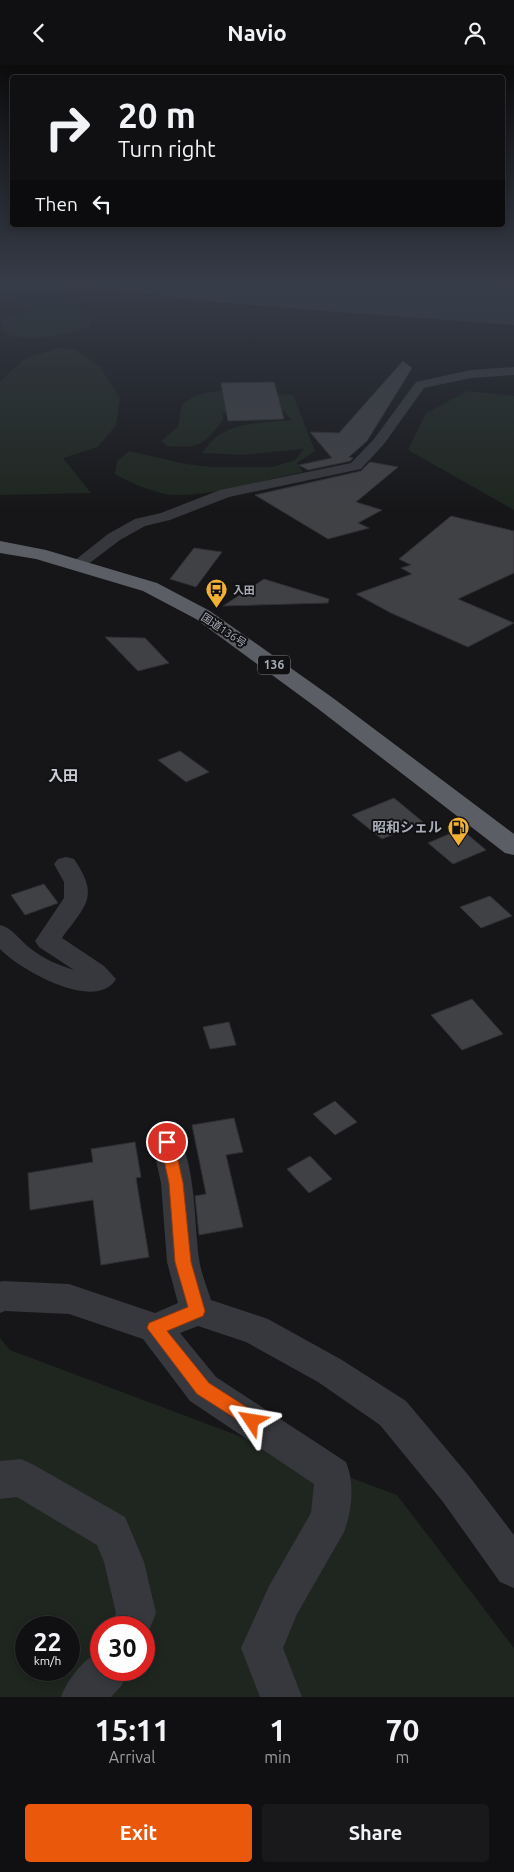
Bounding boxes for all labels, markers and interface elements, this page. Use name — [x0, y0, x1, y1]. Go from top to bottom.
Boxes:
icon: back — [25, 19, 53, 47]
icon: person — [461, 19, 489, 47]
text: Navio — [227, 20, 287, 45]
icon: right — [35, 95, 100, 160]
text: 20 m — [118, 95, 196, 135]
text: Turn right — [118, 136, 216, 161]
icon: left — [88, 190, 116, 218]
text: Then — [35, 193, 78, 215]
bus stop icon: 入田 — [205, 578, 229, 609]
place label: 入田 — [233, 584, 255, 596]
street label: 国道136号 — [199, 611, 249, 649]
road number: 136 — [258, 655, 290, 675]
district label: 入田 — [48, 767, 78, 784]
fuel station icon: 昭和シェル — [446, 815, 470, 846]
place label: 昭和シェル — [372, 819, 442, 835]
pin — [146, 1121, 188, 1163]
icon: arrive — [153, 1128, 181, 1156]
position arrow — [225, 1394, 277, 1446]
speed limit sign: 30 — [90, 1616, 155, 1681]
text: 22 — [33, 1628, 62, 1656]
text: km/h — [34, 1654, 61, 1667]
text: 15:11 — [95, 1713, 170, 1747]
text: 1 — [269, 1713, 286, 1747]
text: 70 — [386, 1713, 419, 1747]
text: Arrival — [109, 1748, 155, 1766]
text: min — [264, 1748, 291, 1766]
text: m — [396, 1748, 409, 1766]
button: Exit — [25, 1804, 252, 1862]
button: Share — [262, 1804, 489, 1862]

